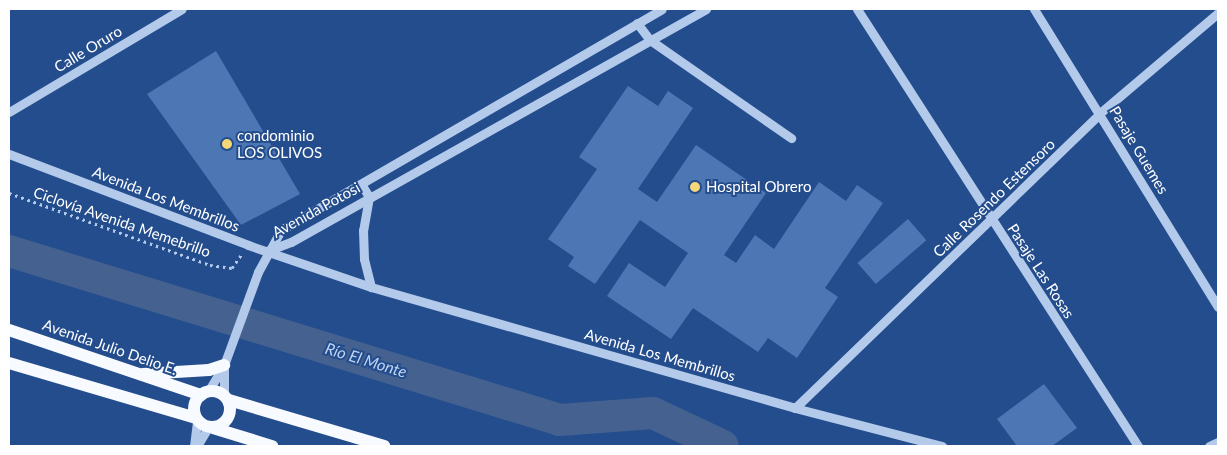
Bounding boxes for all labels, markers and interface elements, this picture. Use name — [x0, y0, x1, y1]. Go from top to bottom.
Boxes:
street label: Calle Oruro — [51, 22, 125, 76]
street label: Pasaje Guemes — [1106, 103, 1172, 197]
place label: condominio LOS OLIVOS — [237, 126, 322, 161]
street label: Calle Rosendo Estensoro — [929, 135, 1059, 261]
marker: condominio LOS OLIVOS — [221, 138, 233, 150]
street label: Avenida Los Membrillos — [90, 163, 242, 235]
street label: Avenida Potosi — [269, 178, 363, 242]
place label: Hospital Obrero — [706, 178, 811, 196]
marker: Hospital Obrero — [688, 180, 702, 194]
street label: Ciclovía Avenida Memebrillo — [31, 183, 213, 261]
street label: Pasaje Las Rosas — [1004, 220, 1078, 322]
street label: Avenida Julio Delio E. — [40, 315, 180, 379]
street label: Avenida Los Membrillos — [582, 325, 738, 385]
water label: Río El Monte — [323, 339, 409, 381]

